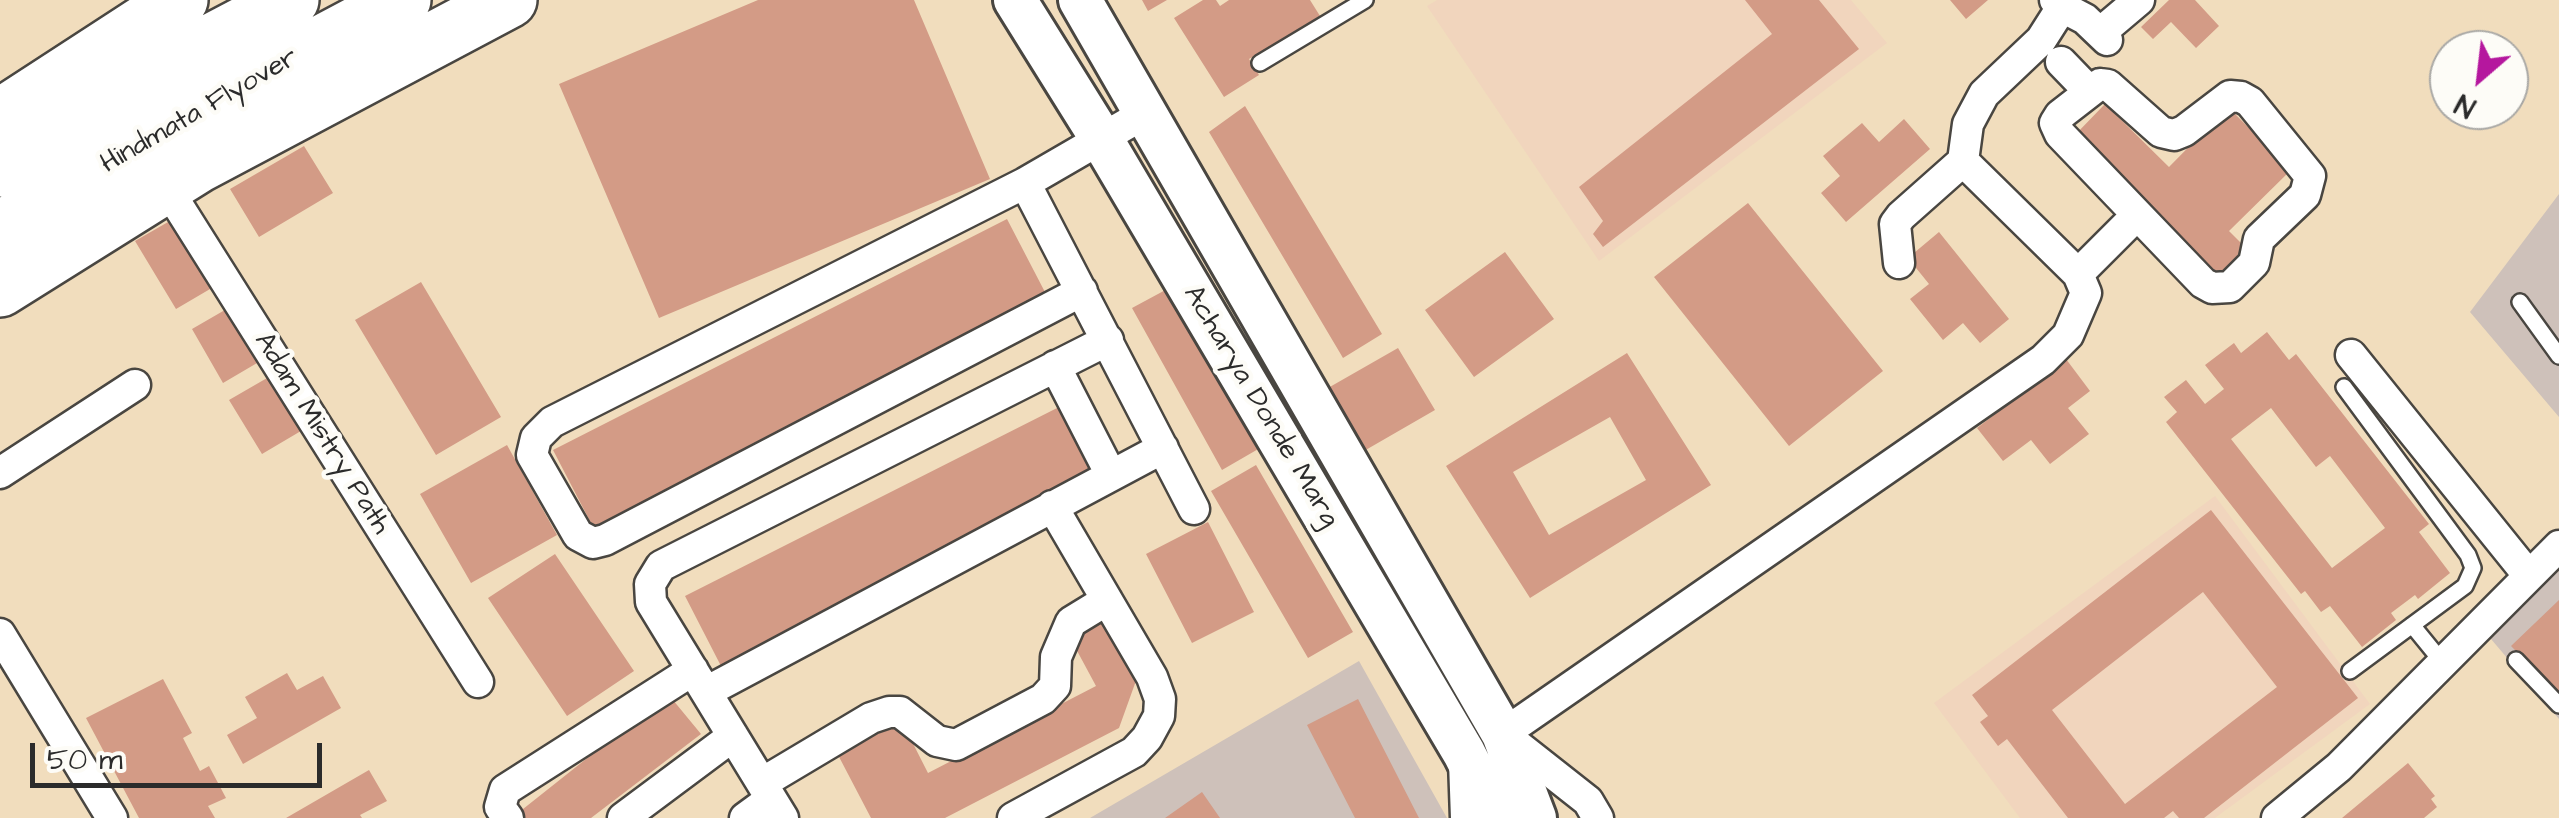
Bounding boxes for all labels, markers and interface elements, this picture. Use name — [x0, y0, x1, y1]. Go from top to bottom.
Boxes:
north arrow — [2429, 30, 2529, 130]
street label: Hindmata Flyover — [95, 42, 305, 182]
text: N — [2449, 84, 2483, 127]
street label: Acharya Donde Marg — [1175, 280, 1345, 534]
street label: Adam Mistry Path — [245, 327, 397, 541]
scale bar — [35, 723, 328, 785]
text: 50 m — [47, 739, 123, 781]

